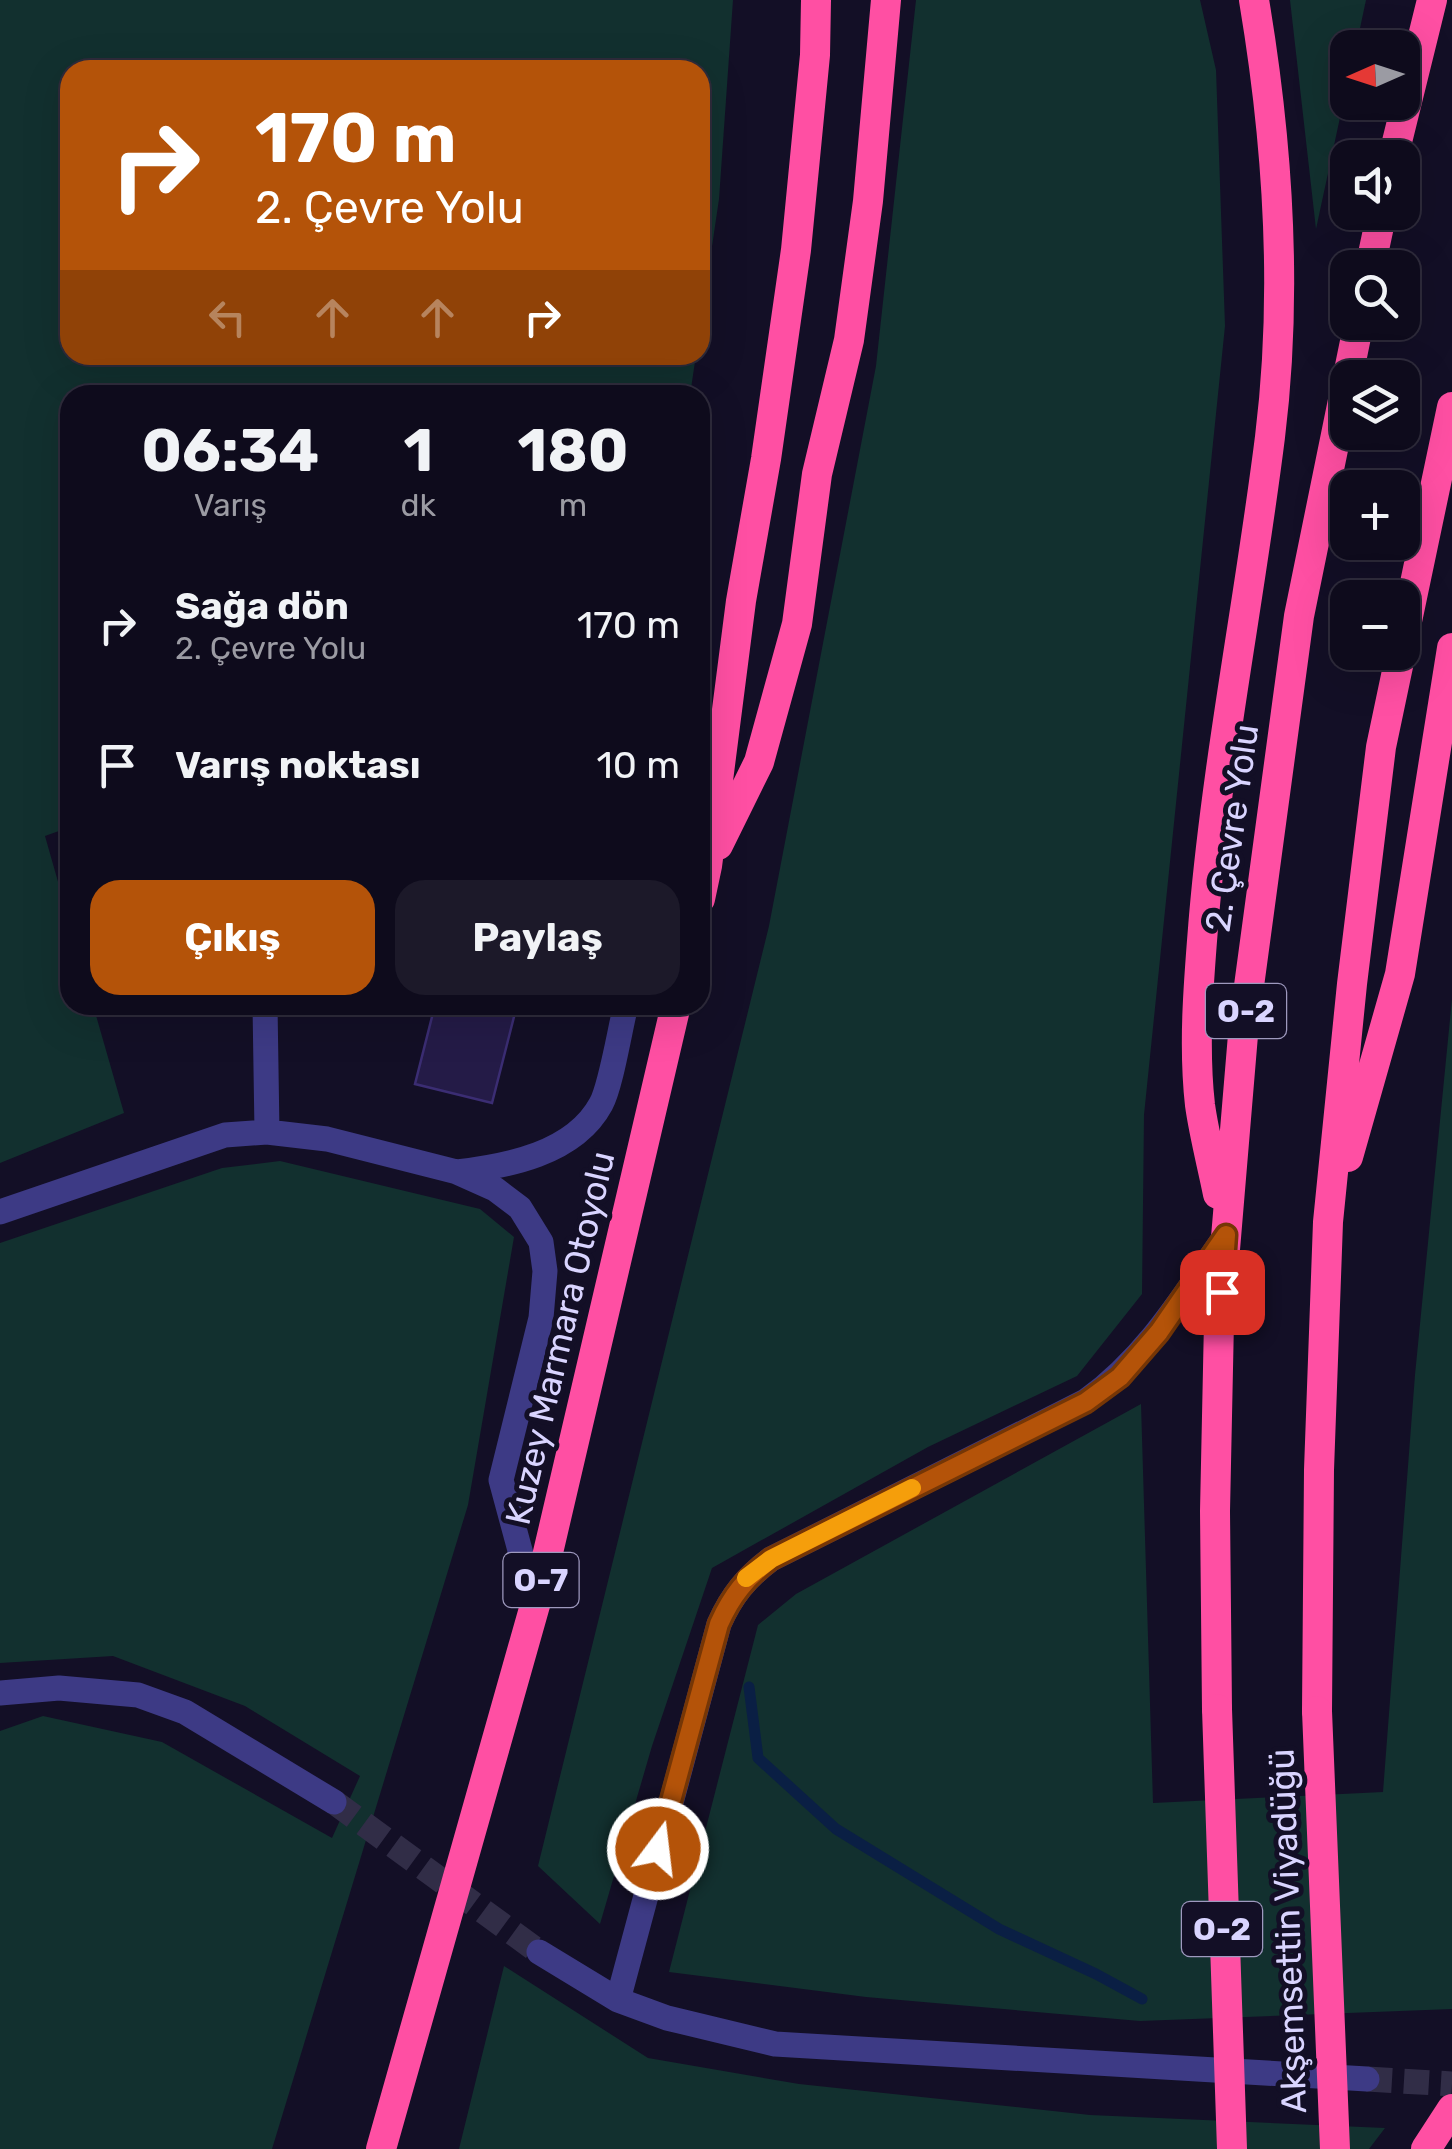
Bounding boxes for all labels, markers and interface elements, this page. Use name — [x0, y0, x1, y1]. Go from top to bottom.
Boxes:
north arrow — [1330, 30, 1420, 120]
map controls — [1330, 30, 1420, 670]
text: 170 m — [255, 97, 457, 180]
icon: right — [90, 100, 220, 230]
button: sound — [1330, 140, 1420, 230]
text: 2. Çevre Yolu — [255, 181, 524, 234]
button: search — [1330, 250, 1420, 340]
icon: left — [200, 290, 255, 345]
icon: ahead — [305, 290, 360, 345]
icon: ahead — [410, 290, 465, 345]
icon: right — [515, 290, 570, 345]
button: layers — [1330, 360, 1420, 450]
text: 06:34 — [141, 415, 319, 486]
text: 1 — [403, 415, 433, 486]
text: 180 — [517, 415, 629, 486]
button: + — [1330, 470, 1420, 560]
text: Varış — [194, 486, 267, 524]
text: dk — [401, 486, 436, 524]
text: m — [559, 486, 587, 524]
button: − — [1330, 580, 1420, 670]
text: Sağa dön — [175, 583, 349, 629]
icon: right — [90, 598, 145, 653]
text: 170 m — [577, 602, 680, 648]
text: 2. Çevre Yolu — [175, 629, 366, 667]
street label: 2. Çevre Yolu — [1197, 722, 1267, 934]
icon: arrive — [90, 738, 145, 793]
text: Varış noktası — [175, 742, 421, 788]
text: 10 m — [597, 742, 680, 788]
button: Çıkış — [90, 880, 375, 995]
button: Paylaş — [395, 880, 680, 995]
road number: O-2 — [1206, 984, 1286, 1038]
street label: Kuzey Marmara Otoyolu — [497, 1147, 623, 1529]
pin — [1180, 1250, 1265, 1335]
icon: arrive — [1195, 1265, 1250, 1320]
road number: O-7 — [504, 1553, 578, 1607]
street label: Akşemsettin Viyadüğü — [1261, 1748, 1315, 2114]
position arrow — [606, 1797, 710, 1901]
road number: O-2 — [1182, 1902, 1262, 1956]

